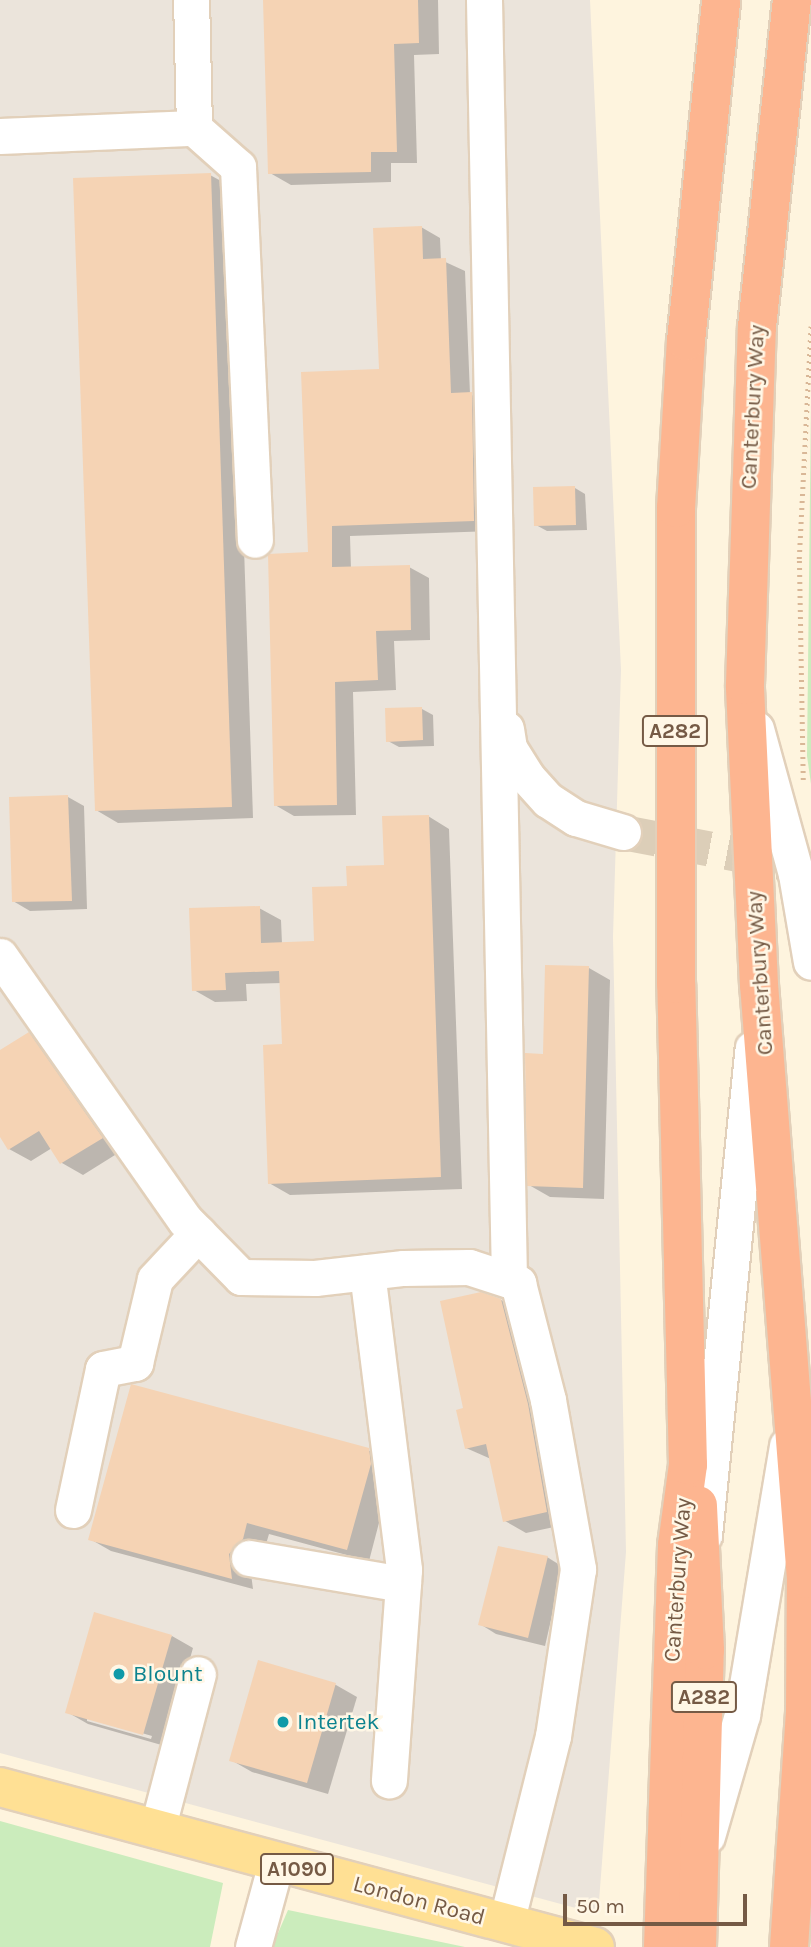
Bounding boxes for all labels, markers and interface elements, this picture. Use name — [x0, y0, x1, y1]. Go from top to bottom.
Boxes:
street label: Canterbury Way — [735, 324, 771, 490]
road number: A282 — [642, 714, 708, 748]
street label: Canterbury Way — [740, 890, 780, 1056]
street label: Canterbury Way — [658, 1497, 698, 1663]
place label: Blount — [133, 1660, 203, 1688]
marker: Blount — [111, 1666, 127, 1682]
road number: A282 — [671, 1680, 737, 1714]
place label: Intertek — [297, 1708, 380, 1736]
marker: Intertek — [275, 1714, 291, 1730]
road number: A1090 — [258, 1852, 336, 1886]
street label: London Road — [350, 1870, 488, 1932]
scale bar — [566, 1881, 750, 1925]
text: 50 m — [576, 1894, 625, 1918]

